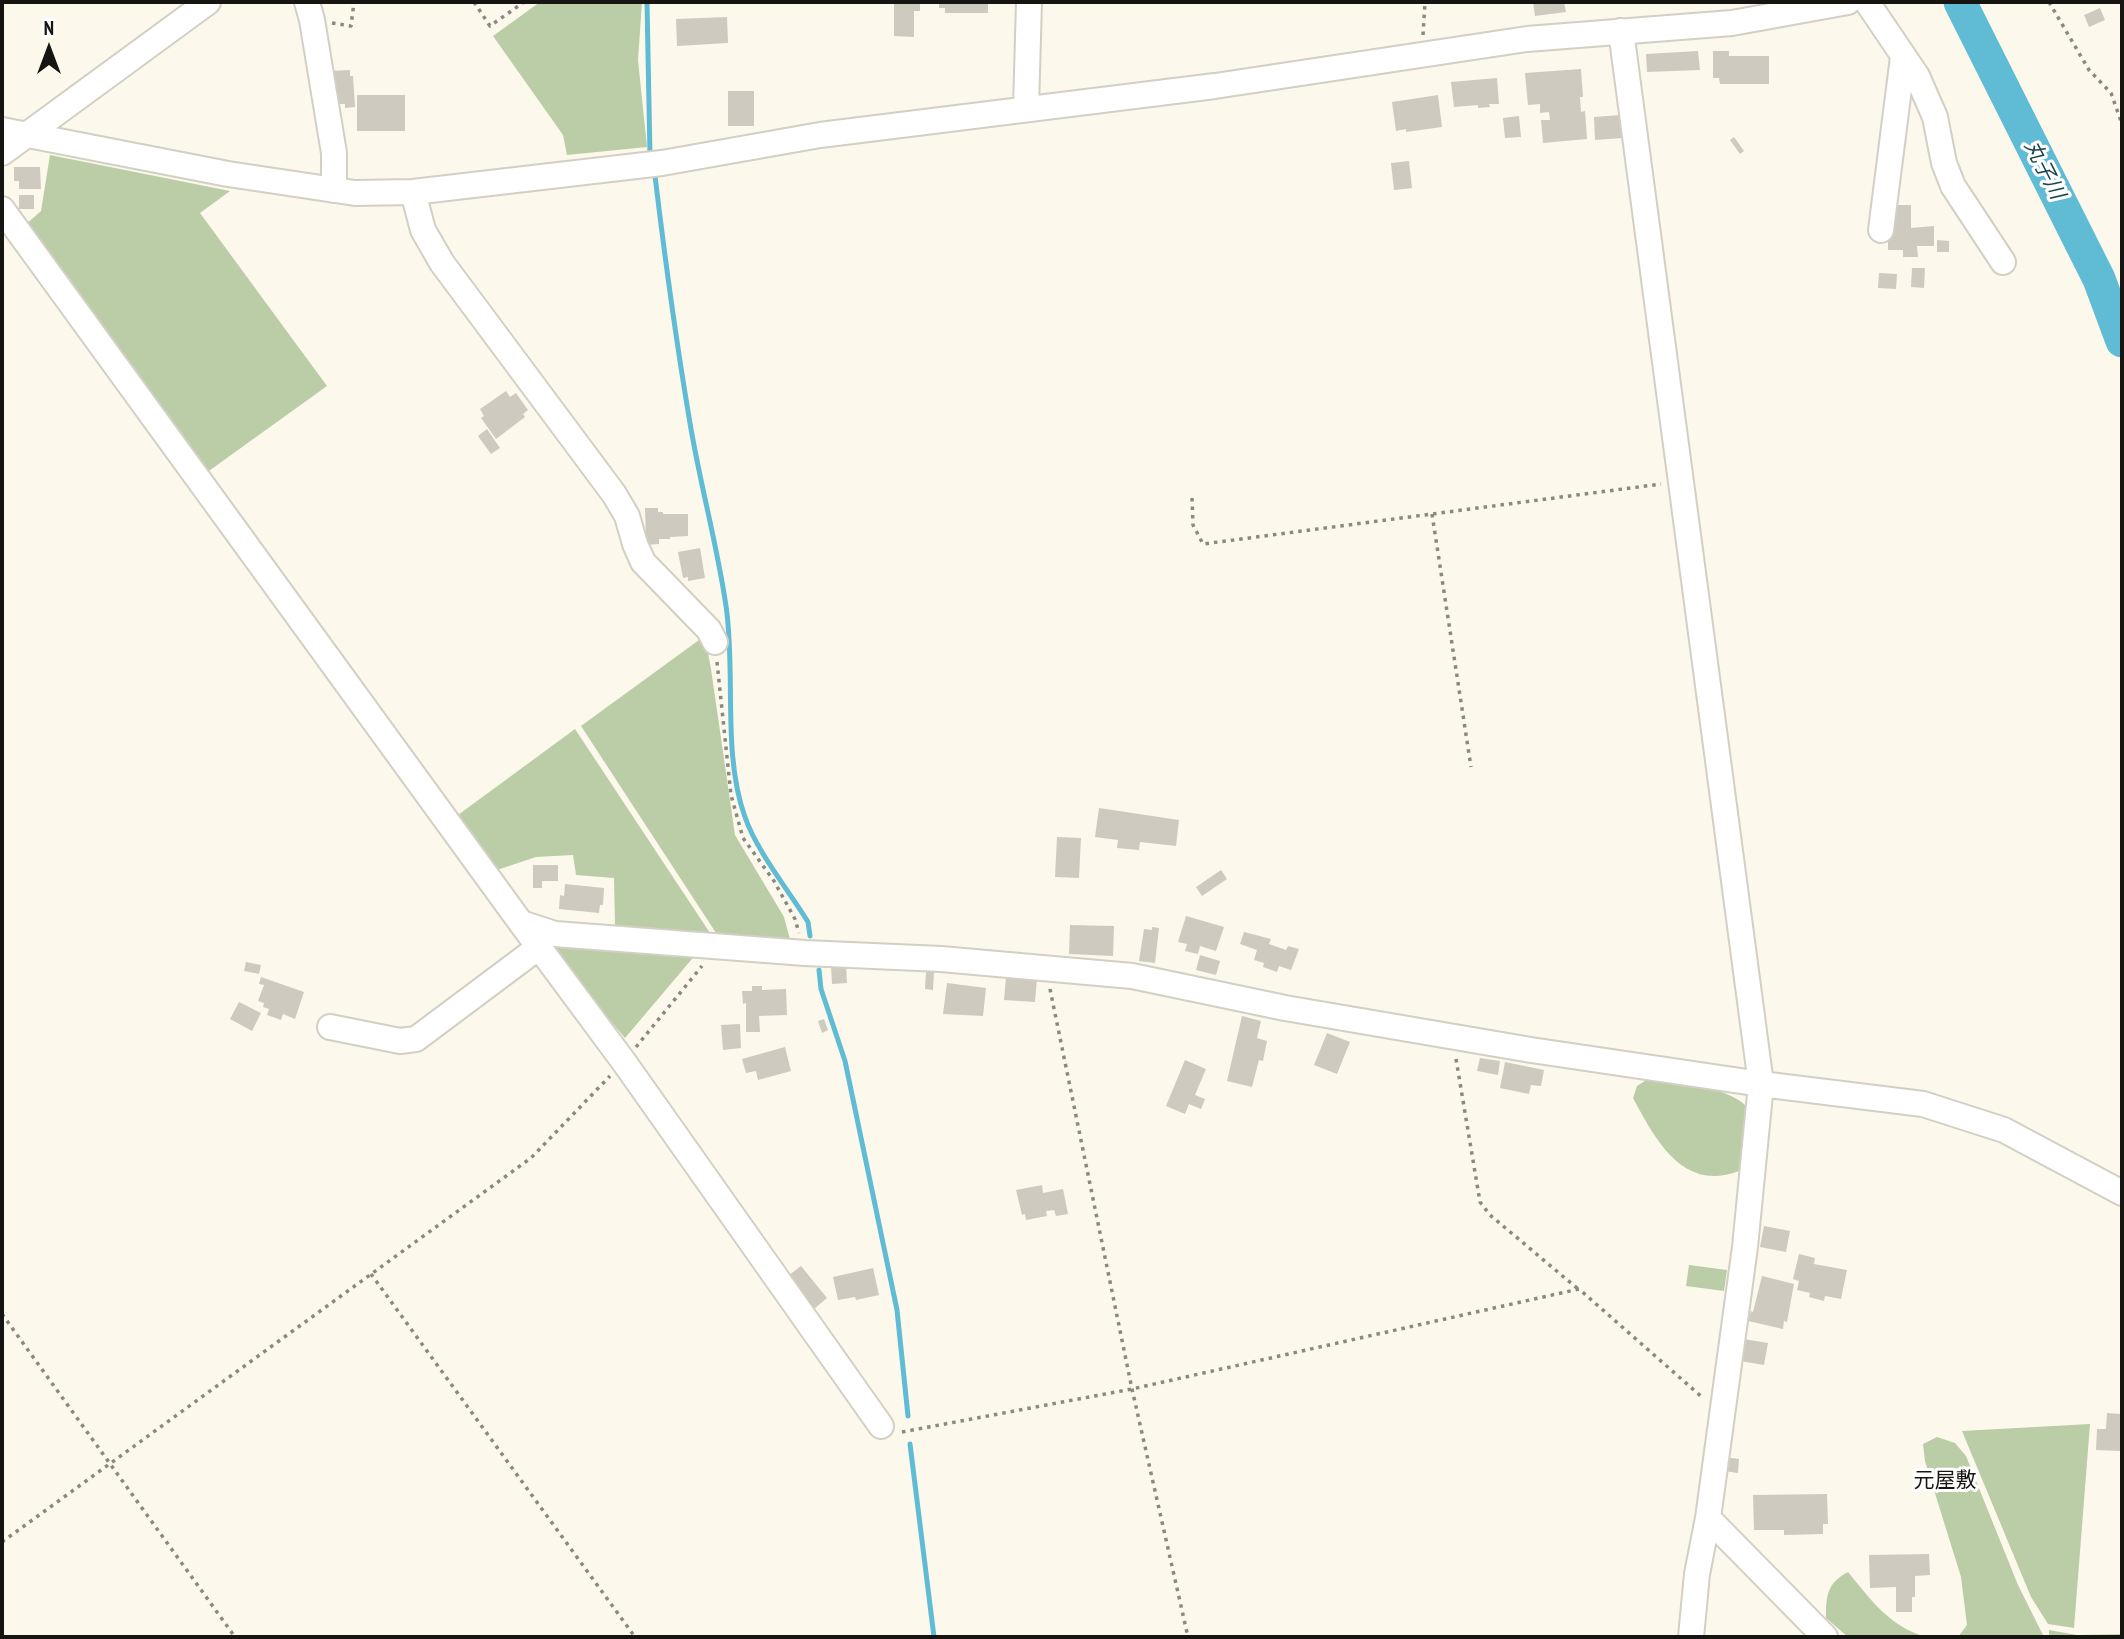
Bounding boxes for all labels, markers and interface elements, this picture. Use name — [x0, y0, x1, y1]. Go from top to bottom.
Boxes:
north arrow — [14, 14, 84, 84]
text: N — [44, 16, 54, 40]
water label: 丸子川 — [2018, 136, 2070, 204]
district label: 元屋敷 — [1914, 1468, 1976, 1494]

